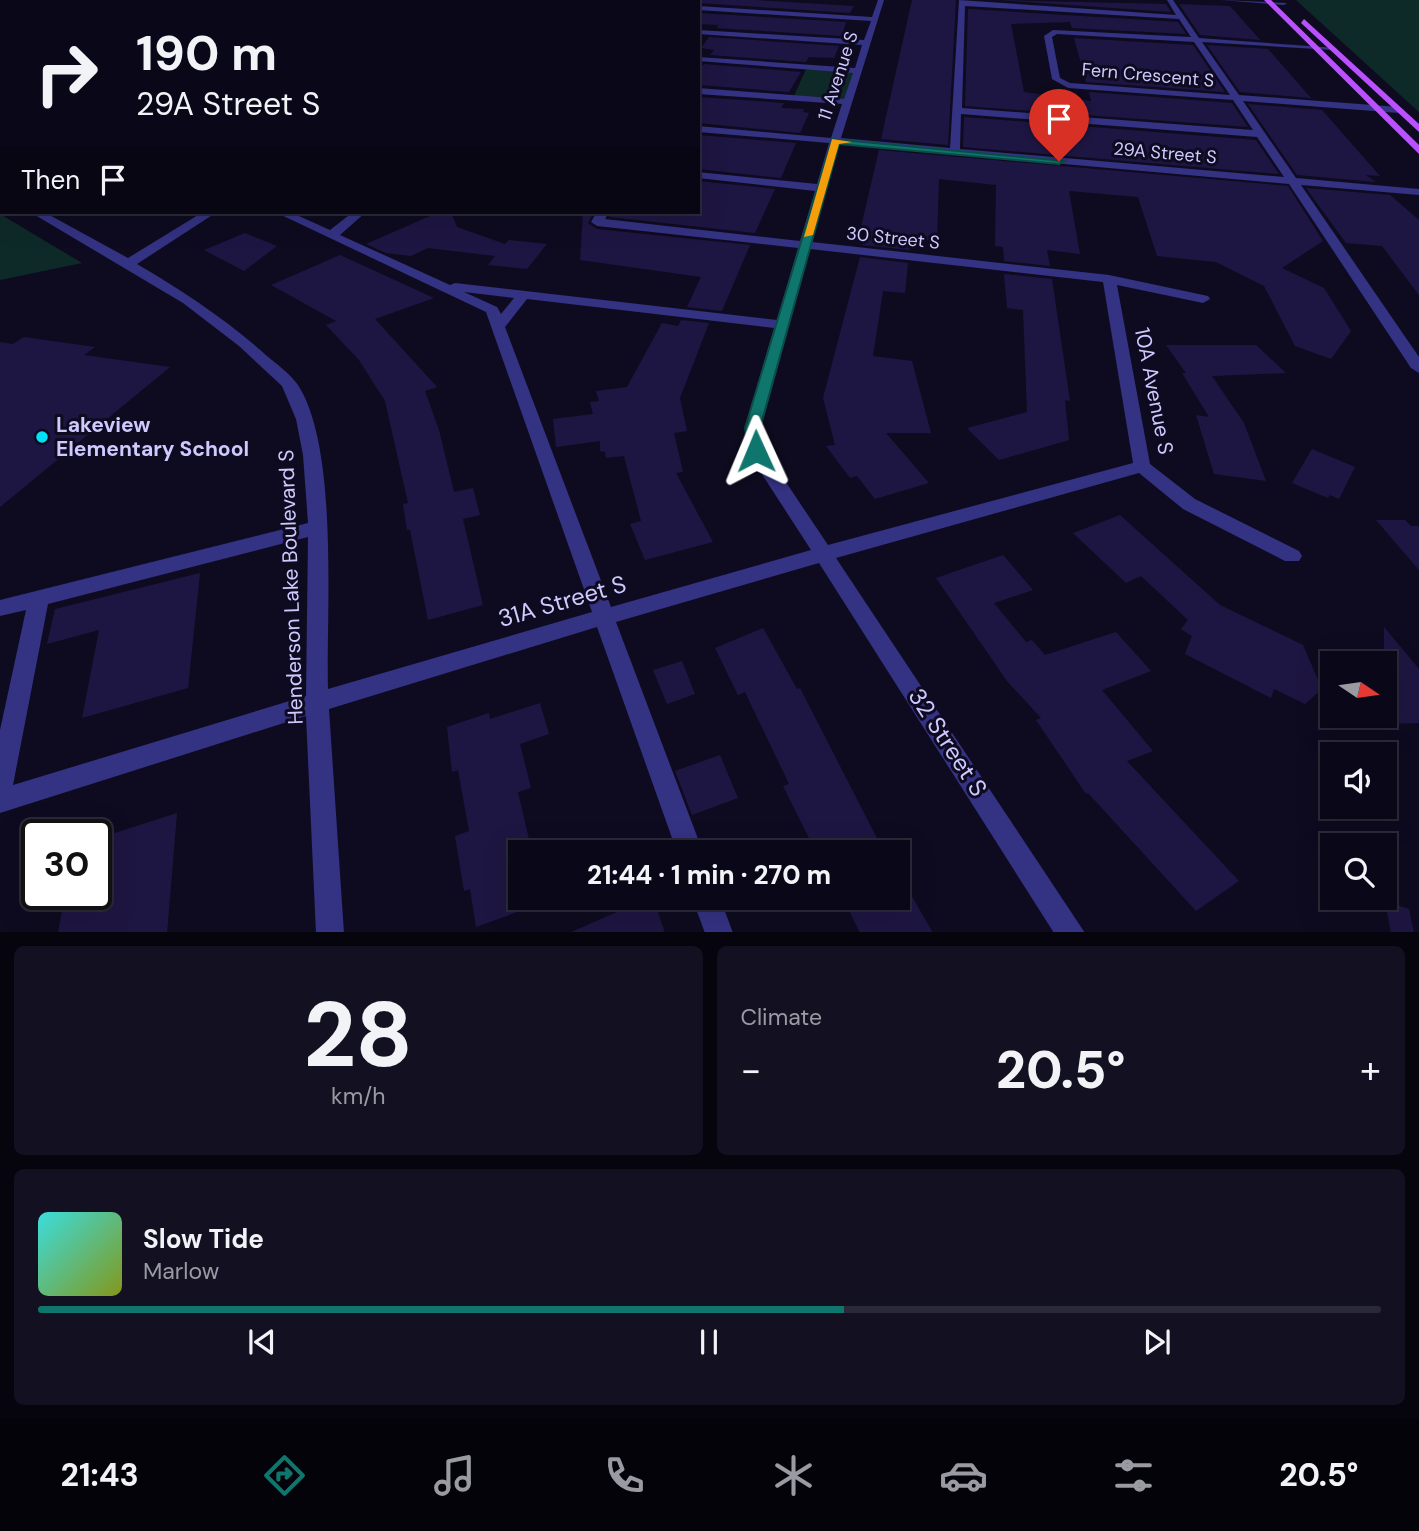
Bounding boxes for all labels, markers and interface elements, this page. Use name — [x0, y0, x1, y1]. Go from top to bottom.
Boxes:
text: 190 m — [136, 21, 277, 85]
icon: right — [21, 28, 112, 119]
street label: 11 Avenue S — [812, 28, 864, 124]
street label: Fern Crescent S — [1081, 57, 1215, 93]
text: 29A Street S — [136, 83, 320, 125]
pin — [1029, 89, 1089, 161]
icon: arrive — [1040, 100, 1078, 138]
street label: 29A Street S — [1112, 137, 1218, 169]
icon: arrive — [94, 161, 132, 199]
text: Then — [21, 163, 80, 197]
street label: 30 Street S — [845, 221, 941, 255]
street label: 10A Avenue S — [1128, 325, 1180, 457]
place label: Lakeview Elementary School — [56, 411, 249, 463]
position arrow — [719, 414, 793, 488]
marker: Lakeview Elementary School — [34, 429, 50, 445]
street label: Henderson Lake Boulevard S — [272, 449, 310, 725]
street label: 31A Street S — [494, 568, 630, 634]
north arrow — [1320, 651, 1396, 728]
map controls — [1320, 651, 1397, 910]
street label: 32 Street S — [902, 682, 994, 802]
button: sound — [1320, 742, 1397, 819]
speed limit sign: 30 — [21, 819, 112, 910]
button: search — [1320, 833, 1397, 910]
text: 21:44 · 1 min · 270 m — [587, 858, 831, 892]
text: 28 — [304, 976, 413, 1094]
text: Climate — [741, 1002, 822, 1032]
text: 20.5° — [996, 1036, 1125, 1104]
text: − — [741, 1045, 761, 1095]
text: + — [1360, 1045, 1381, 1095]
text: km/h — [331, 1081, 385, 1111]
text: Slow Tide — [143, 1222, 264, 1256]
text: Marlow — [143, 1256, 219, 1286]
icon: previous — [243, 1323, 281, 1361]
icon: pause — [690, 1323, 728, 1361]
icon: next — [1138, 1323, 1176, 1361]
icon: directions — [260, 1451, 309, 1500]
icon: music — [430, 1451, 479, 1500]
icon: phone — [600, 1451, 649, 1500]
icon: climate — [769, 1451, 818, 1500]
icon: car — [939, 1451, 988, 1500]
icon: filters — [1109, 1451, 1158, 1500]
text: 21:43 — [60, 1454, 139, 1496]
text: 20.5° — [1279, 1454, 1358, 1496]

